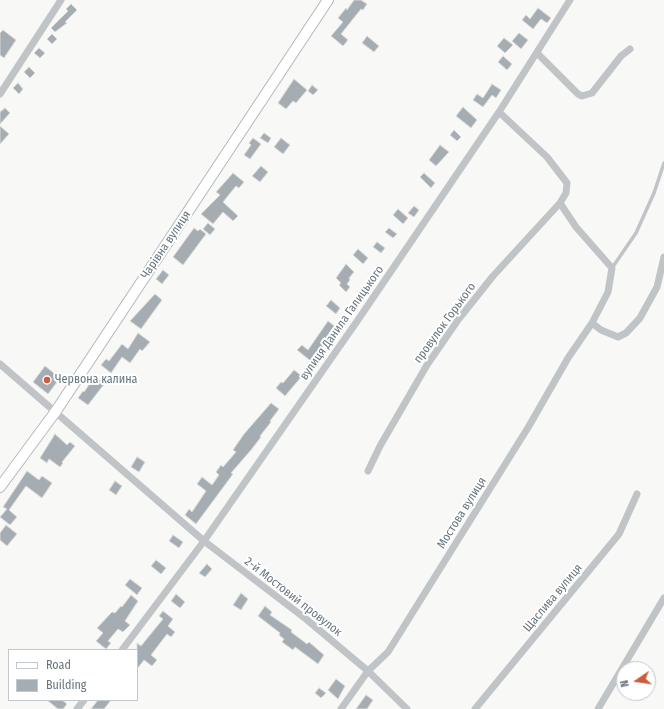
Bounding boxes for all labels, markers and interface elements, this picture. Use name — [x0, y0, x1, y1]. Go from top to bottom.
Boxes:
street label: Чарівна вулиця — [138, 208, 194, 282]
street label: вулиця Данила Галицького — [297, 263, 387, 383]
street label: провулок Горького — [411, 280, 479, 366]
place label: Червона калина — [55, 373, 137, 387]
marker: Червона калина — [42, 375, 52, 385]
street label: Мостова вулиця — [434, 475, 490, 551]
street label: 2-й Мостовий провулок — [241, 554, 345, 640]
street label: Щаслива вулиця — [520, 561, 586, 635]
legend — [8, 649, 138, 701]
text: Road — [46, 658, 71, 672]
north arrow — [616, 661, 656, 701]
text: Building — [46, 678, 86, 692]
text: N — [618, 679, 632, 688]

